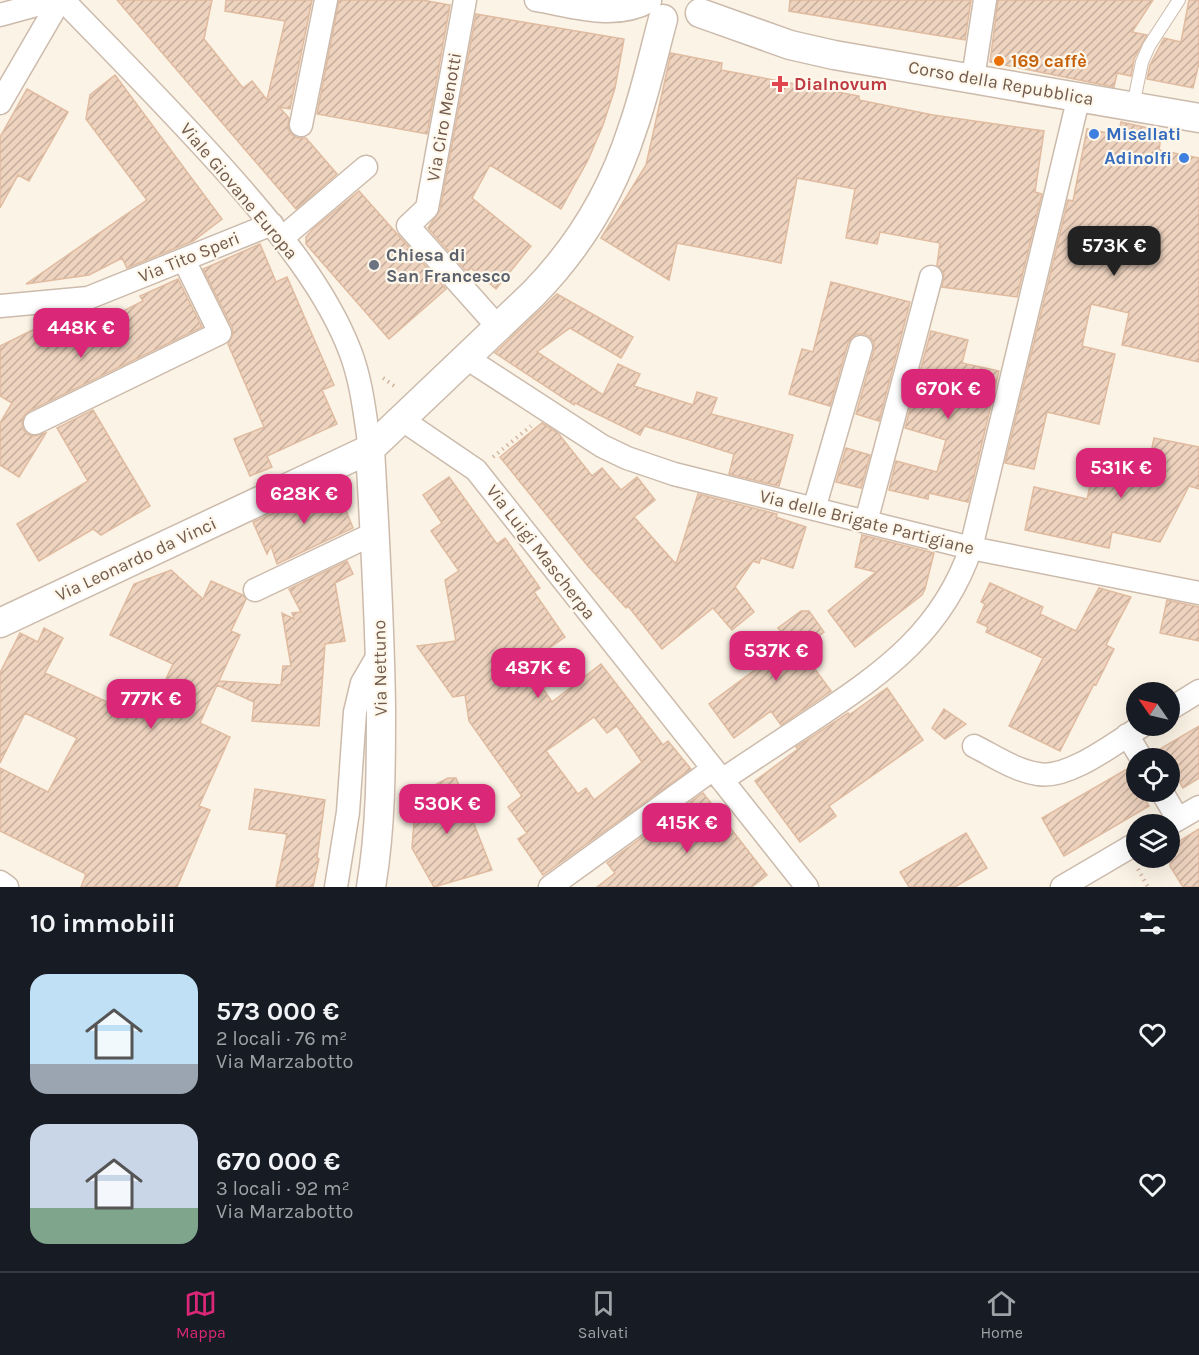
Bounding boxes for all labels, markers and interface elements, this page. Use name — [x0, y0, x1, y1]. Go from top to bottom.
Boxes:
place label: 169 caffè — [1011, 50, 1087, 72]
street label: Via Ciro Menotti — [422, 51, 466, 183]
marker: 169 caffè — [992, 54, 1006, 68]
street label: Corso della Repubblica — [907, 56, 1095, 110]
place label: Dialnovum — [794, 73, 887, 95]
marker: Dialnovum — [771, 75, 789, 93]
street label: Viale Giovane Europa — [175, 118, 303, 264]
place label: Misellati — [1106, 123, 1181, 145]
marker: Misellati — [1087, 127, 1101, 141]
place label: Adinolfi — [1104, 147, 1172, 169]
marker: Adinolfi — [1177, 151, 1191, 165]
pin: 573K € — [1065, 226, 1163, 277]
street label: Via Tito Speri — [135, 227, 243, 287]
text: 573K € — [1082, 234, 1146, 257]
place label: Chiesa di San Francesco — [386, 244, 511, 287]
marker: Chiesa di San Francesco — [367, 258, 381, 272]
pin: 448K € — [32, 308, 130, 359]
text: 448K € — [47, 316, 115, 339]
pin: 670K € — [899, 369, 997, 420]
text: 670K € — [915, 377, 981, 400]
pin: 531K € — [1072, 448, 1170, 499]
text: 531K € — [1090, 456, 1152, 479]
pin: 628K € — [255, 474, 353, 525]
street label: Via Luigi Mascherpa — [482, 480, 600, 624]
text: 628K € — [270, 482, 338, 505]
street label: Via delle Brigate Partigiane — [757, 485, 977, 559]
street label: Via Leonardo da Vinci — [52, 512, 220, 606]
street label: Via Nettuno — [368, 620, 392, 716]
pin: 537K € — [727, 631, 825, 682]
text: 537K € — [744, 639, 808, 662]
pin: 487K € — [489, 648, 587, 699]
text: 487K € — [505, 656, 571, 679]
pin: 777K € — [102, 679, 200, 730]
north arrow — [1126, 682, 1180, 736]
map controls — [1126, 682, 1180, 868]
text: 777K € — [121, 687, 181, 710]
button: locate — [1126, 748, 1180, 802]
pin: 530K € — [398, 784, 496, 835]
text: 530K € — [413, 792, 481, 815]
pin: 415K € — [638, 803, 736, 854]
text: 415K € — [656, 811, 718, 834]
button: layers — [1126, 814, 1180, 868]
icon: filters — [1136, 907, 1169, 940]
text: 10 immobili — [30, 908, 176, 939]
text: 573 000 € — [216, 996, 339, 1027]
icon: home — [78, 998, 150, 1070]
icon: heart — [1136, 1018, 1169, 1051]
text: 2 locali · 76 m² — [216, 1027, 347, 1050]
text: Via Marzabotto — [216, 1050, 353, 1073]
text: 670 000 € — [216, 1146, 340, 1177]
icon: home — [78, 1148, 150, 1220]
icon: heart — [1136, 1168, 1169, 1201]
text: 3 locali · 92 m² — [216, 1177, 350, 1200]
text: Via Marzabotto — [216, 1200, 353, 1223]
tab: Mappa — [176, 1287, 226, 1342]
tab: Salvati — [578, 1287, 628, 1342]
tab: Home — [980, 1287, 1023, 1342]

